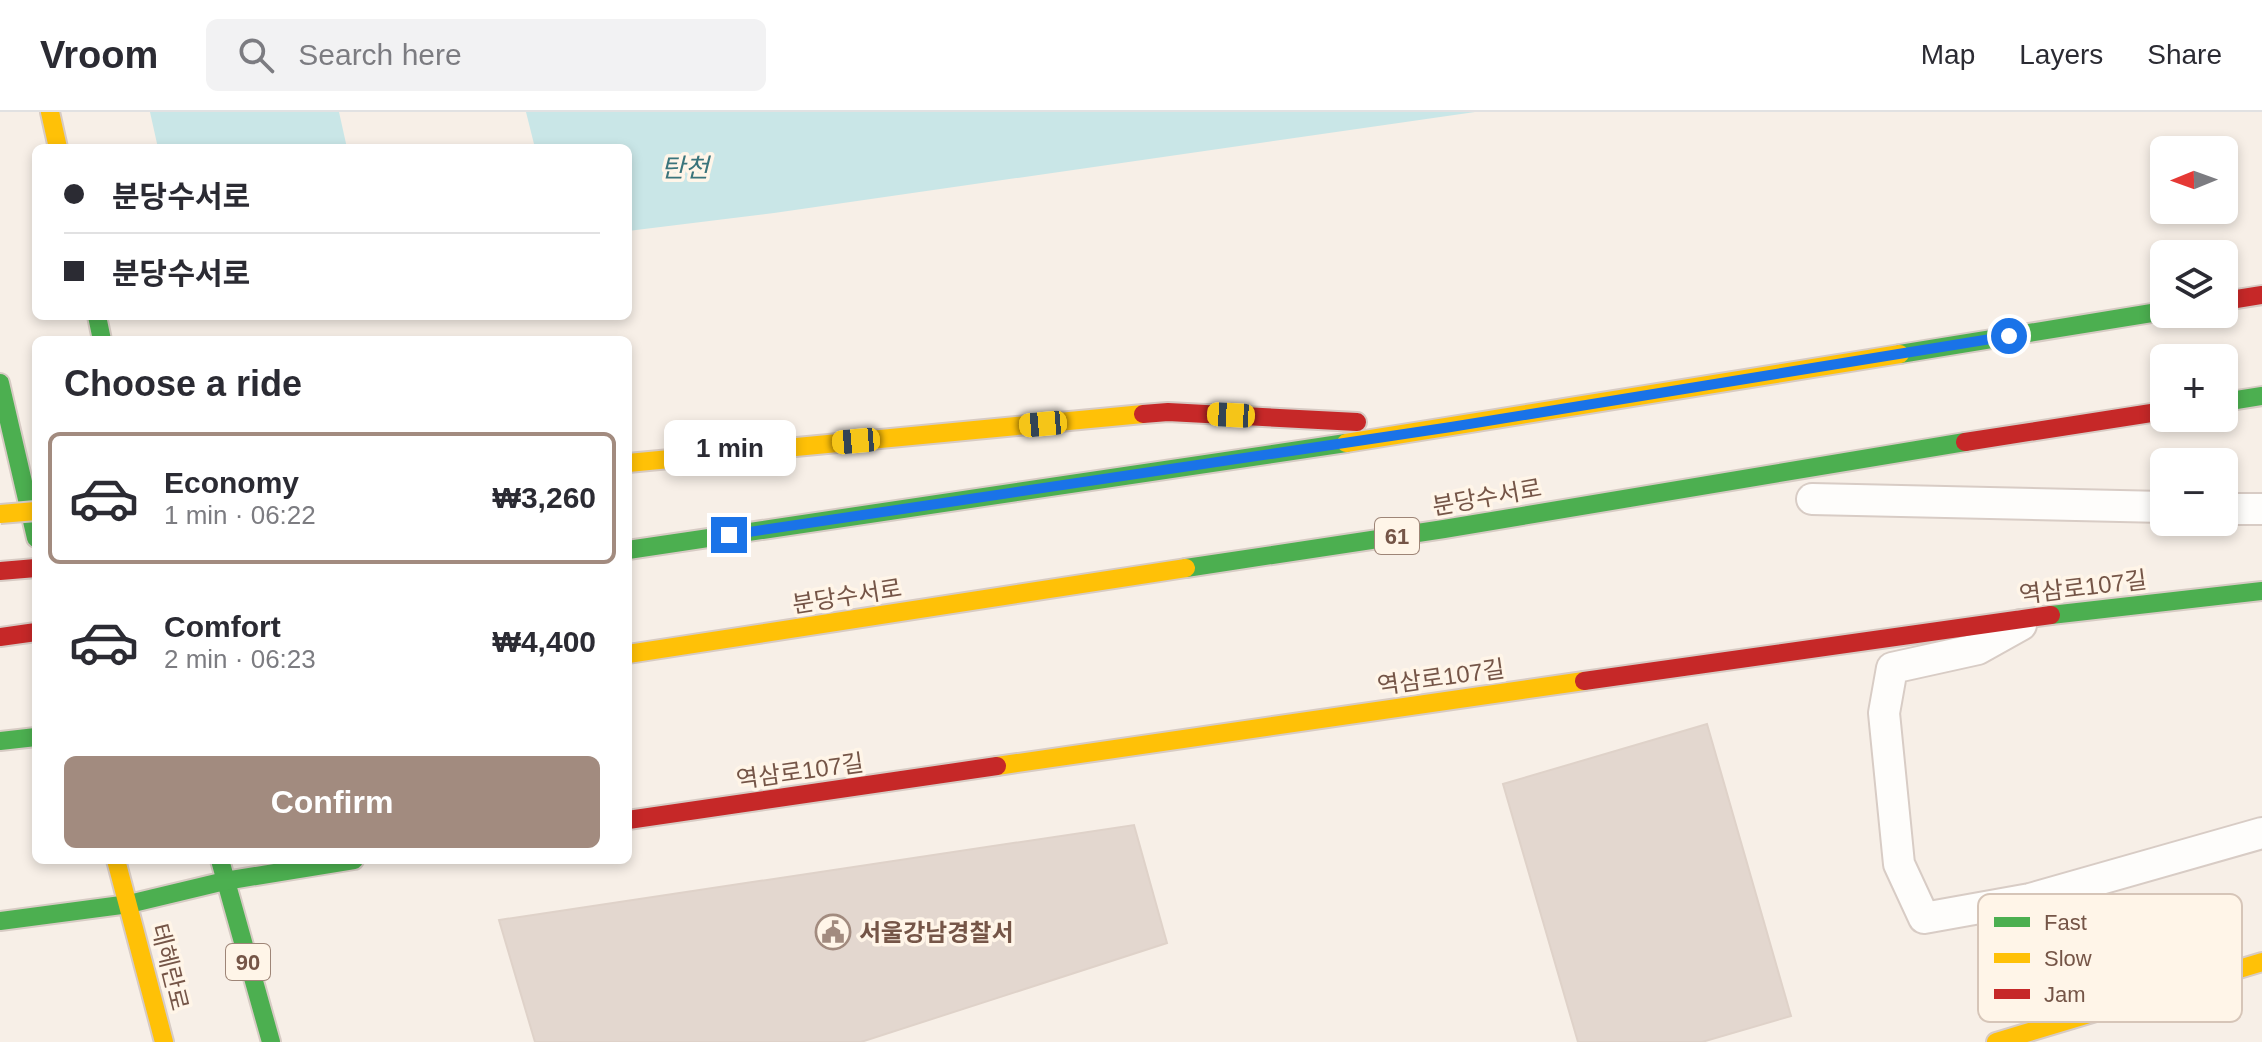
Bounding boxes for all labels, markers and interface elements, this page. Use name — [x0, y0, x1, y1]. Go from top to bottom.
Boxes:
search box — [206, 19, 766, 91]
icon: search — [234, 33, 278, 77]
text: Vroom — [40, 34, 158, 76]
text: Search here — [298, 38, 462, 71]
text: Map — [1921, 39, 1975, 70]
text: Layers — [2019, 39, 2103, 70]
text: Share — [2147, 39, 2222, 70]
north arrow — [2150, 136, 2238, 224]
map controls — [2150, 136, 2238, 536]
water label: 탄천 — [661, 153, 712, 183]
text: 분당수서로 — [112, 180, 250, 213]
button: layers — [2150, 240, 2238, 328]
text: 분당수서로 — [112, 257, 250, 290]
route start — [1991, 318, 2027, 354]
button: + — [2150, 344, 2238, 432]
text: Choose a ride — [64, 363, 302, 404]
car — [1206, 402, 1256, 428]
car — [1018, 410, 1068, 438]
callout: 1 min — [663, 419, 795, 475]
car — [831, 427, 881, 455]
text: 1 min — [696, 433, 764, 463]
button: − — [2150, 448, 2238, 536]
icon: car — [68, 462, 140, 534]
text: Economy — [164, 466, 299, 499]
street label: 분당수서로 — [1430, 474, 1544, 520]
text: ₩3,260 — [493, 481, 596, 514]
text: 1 min · 06:22 — [164, 500, 316, 530]
route end — [711, 517, 747, 553]
road number: 61 — [1375, 518, 1419, 554]
street label: 역삼로107길 — [2018, 566, 2148, 608]
street label: 분당수서로 — [790, 574, 904, 618]
icon: car — [68, 606, 140, 678]
text: Comfort — [164, 610, 281, 643]
text: ₩4,400 — [493, 625, 596, 658]
text: 2 min · 06:23 — [164, 644, 316, 674]
street label: 역삼로107길 — [1376, 655, 1506, 699]
street label: 역삼로107길 — [735, 749, 865, 793]
button: Confirm — [64, 756, 600, 848]
legend — [1978, 894, 2242, 1022]
text: Fast — [2044, 910, 2087, 935]
public building icon: 서울강남경찰서 — [814, 913, 852, 951]
place label: 서울강남경찰서 — [859, 919, 1014, 946]
street label: 테헤란로 — [146, 921, 194, 1013]
road number: 90 — [226, 944, 270, 980]
text: Slow — [2044, 946, 2092, 971]
text: Jam — [2044, 982, 2086, 1007]

